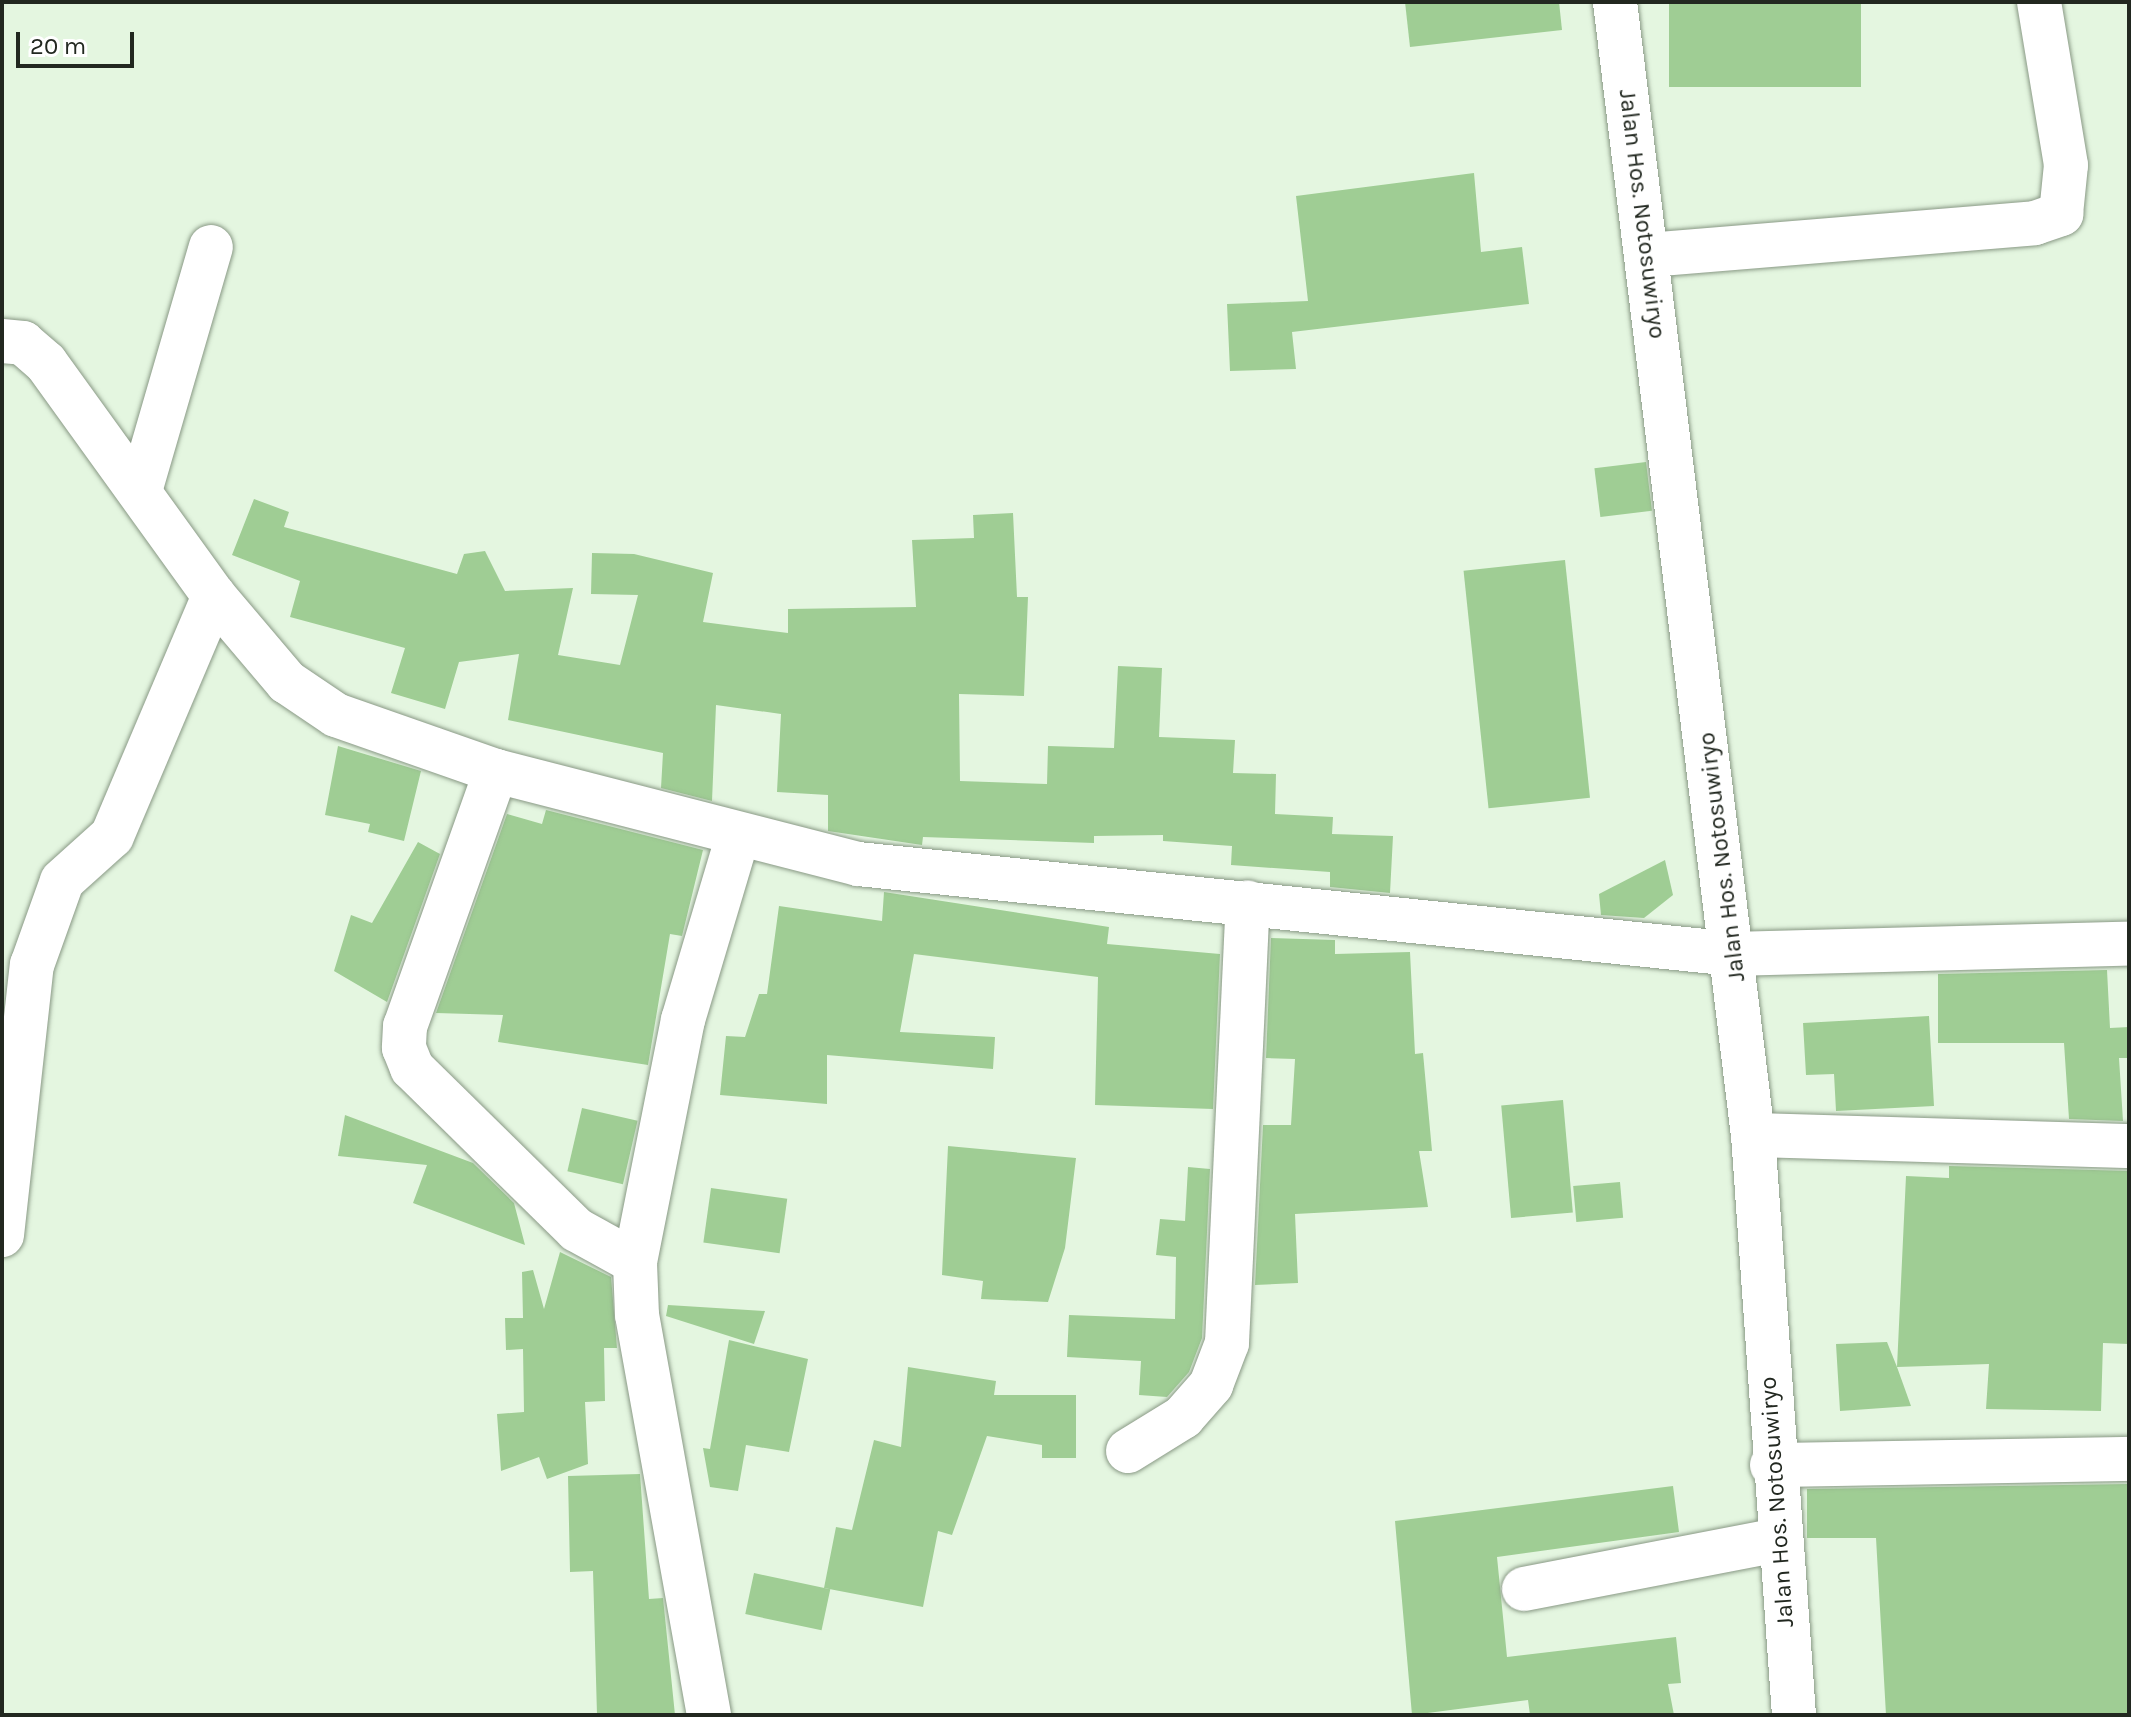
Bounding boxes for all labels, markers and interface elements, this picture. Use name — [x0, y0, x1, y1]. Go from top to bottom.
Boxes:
scale bar — [20, 16, 138, 66]
text: 20 m — [30, 32, 86, 60]
street label: Jalan Hos. Notosuwiryo — [1612, 88, 1672, 340]
street label: Jalan Hos. Notosuwiryo — [1692, 731, 1752, 983]
street label: Jalan Hos. Notosuwiryo — [1754, 1376, 1800, 1628]

